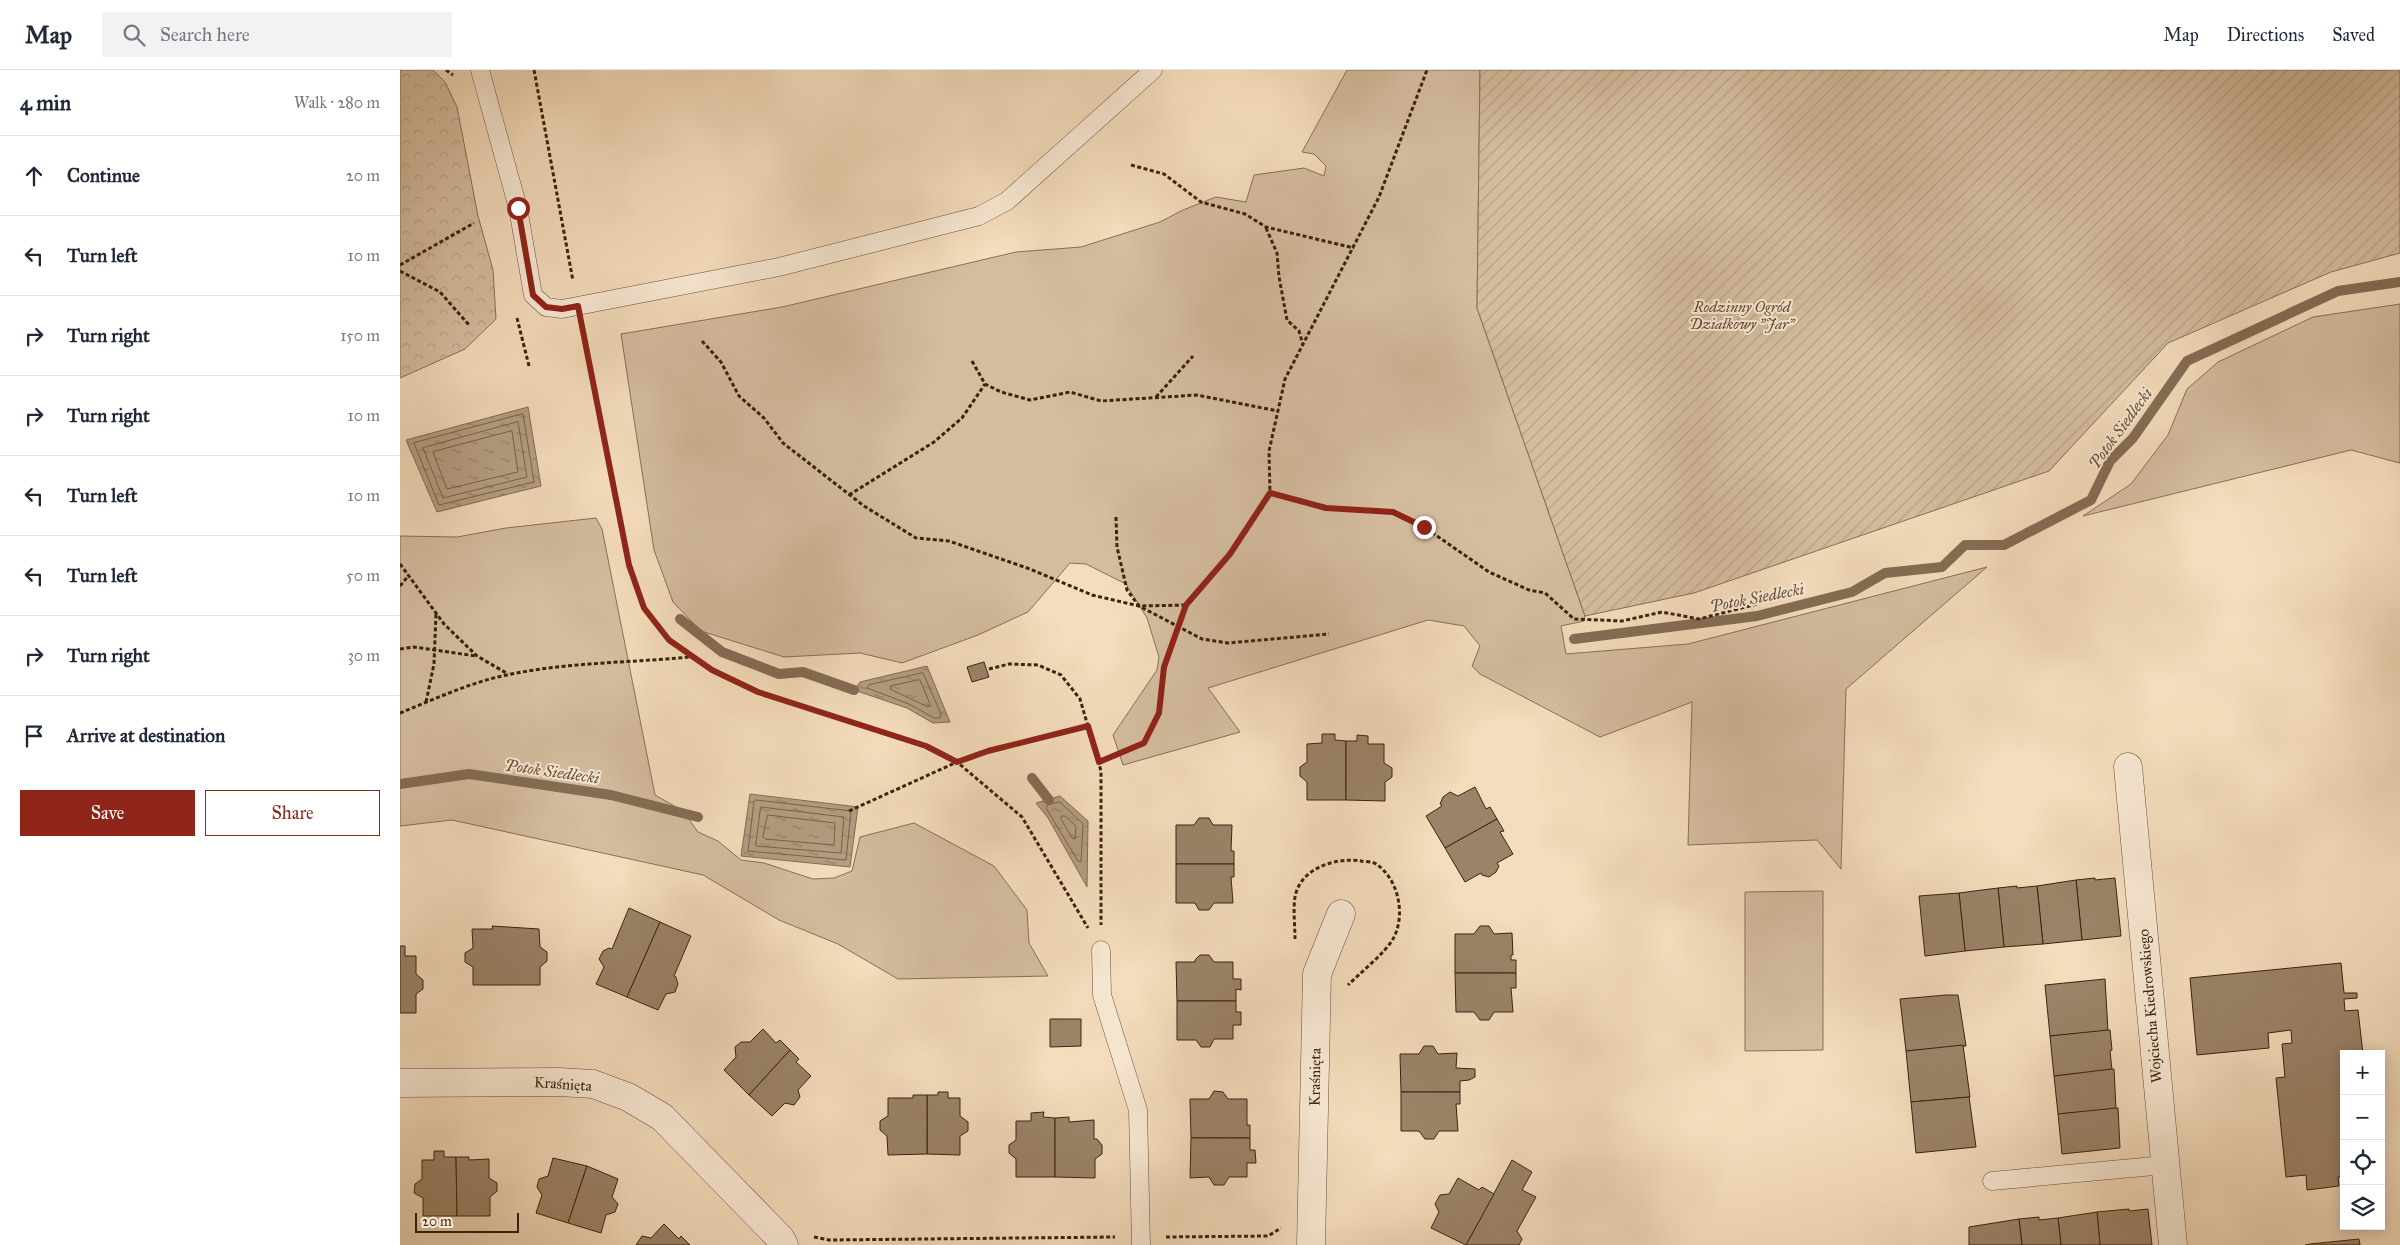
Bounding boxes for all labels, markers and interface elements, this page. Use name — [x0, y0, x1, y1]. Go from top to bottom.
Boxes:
search box — [102, 12, 452, 57]
text: Map — [25, 20, 72, 50]
icon: search — [120, 21, 148, 49]
text: Search here — [160, 23, 250, 46]
text: Map — [2163, 24, 2199, 46]
text: Directions — [2227, 24, 2304, 46]
text: Saved — [2332, 24, 2375, 46]
text: 4 min — [20, 90, 71, 116]
text: Walk · 280 m — [294, 93, 380, 112]
icon: ahead — [20, 162, 48, 190]
text: Continue — [67, 164, 140, 187]
text: 20 m — [346, 166, 380, 185]
route start — [507, 197, 530, 220]
icon: left — [20, 242, 48, 270]
text: Turn left — [67, 244, 137, 267]
text: 10 m — [348, 246, 380, 265]
park label: Rodzinny Ogród Działkowy "Jar" — [1689, 298, 1797, 333]
icon: right — [20, 322, 48, 350]
text: Turn right — [67, 324, 150, 347]
text: 150 m — [340, 326, 380, 345]
water label: Potok Siedlecki — [2085, 384, 2156, 472]
icon: right — [20, 402, 48, 430]
text: Turn right — [67, 404, 150, 427]
text: 10 m — [348, 406, 380, 425]
icon: left — [20, 482, 48, 510]
text: Turn left — [67, 484, 137, 507]
text: 10 m — [348, 486, 380, 505]
route end — [1413, 516, 1436, 539]
icon: left — [20, 562, 48, 590]
text: Turn left — [67, 564, 137, 587]
text: 50 m — [346, 566, 380, 585]
water label: Potok Siedlecki — [1708, 579, 1806, 616]
icon: right — [20, 642, 48, 670]
text: Turn right — [67, 644, 150, 667]
text: 30 m — [347, 646, 380, 665]
icon: arrive — [20, 722, 48, 750]
text: Arrive at destination — [67, 724, 225, 747]
water label: Potok Siedlecki — [503, 755, 601, 788]
button: Save — [20, 790, 195, 836]
button: Share — [205, 790, 380, 836]
street label: Wojciecha Kiedrowskiego — [2134, 928, 2166, 1084]
street label: Kraśnięta — [1305, 1047, 1325, 1106]
map controls — [2340, 1050, 2385, 1230]
button: + — [2340, 1050, 2385, 1095]
street label: Kraśnięta — [533, 1073, 593, 1095]
button: − — [2340, 1095, 2385, 1140]
button: locate — [2340, 1140, 2385, 1185]
button: layers — [2340, 1185, 2385, 1230]
scale bar — [415, 1210, 519, 1233]
text: 20 m — [422, 1213, 452, 1230]

